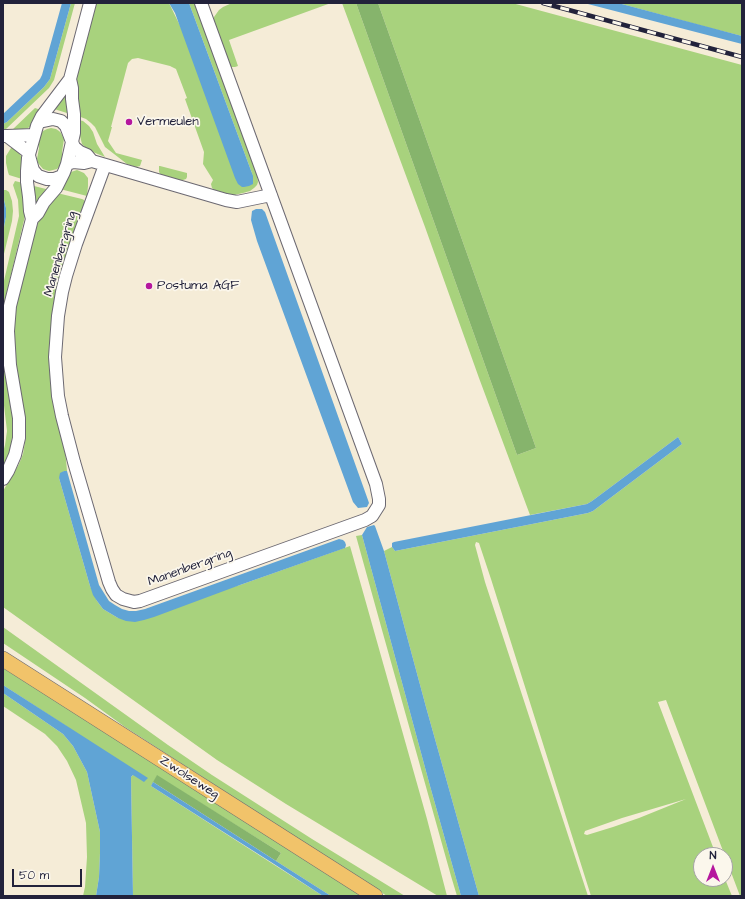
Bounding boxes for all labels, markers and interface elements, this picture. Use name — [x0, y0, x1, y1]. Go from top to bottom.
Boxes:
place label: Vermeulen — [137, 114, 199, 130]
marker: Vermeulen — [124, 117, 134, 127]
street label: Manenbergring — [41, 210, 81, 298]
place label: Postuma AGF — [157, 278, 239, 294]
marker: Postuma AGF — [144, 281, 154, 291]
street label: Manenbergring — [146, 546, 234, 590]
street label: Zwolseweg — [156, 753, 222, 803]
north arrow — [693, 847, 733, 887]
text: N — [710, 848, 716, 863]
scale bar — [14, 861, 84, 887]
text: 50 m — [19, 867, 49, 884]

